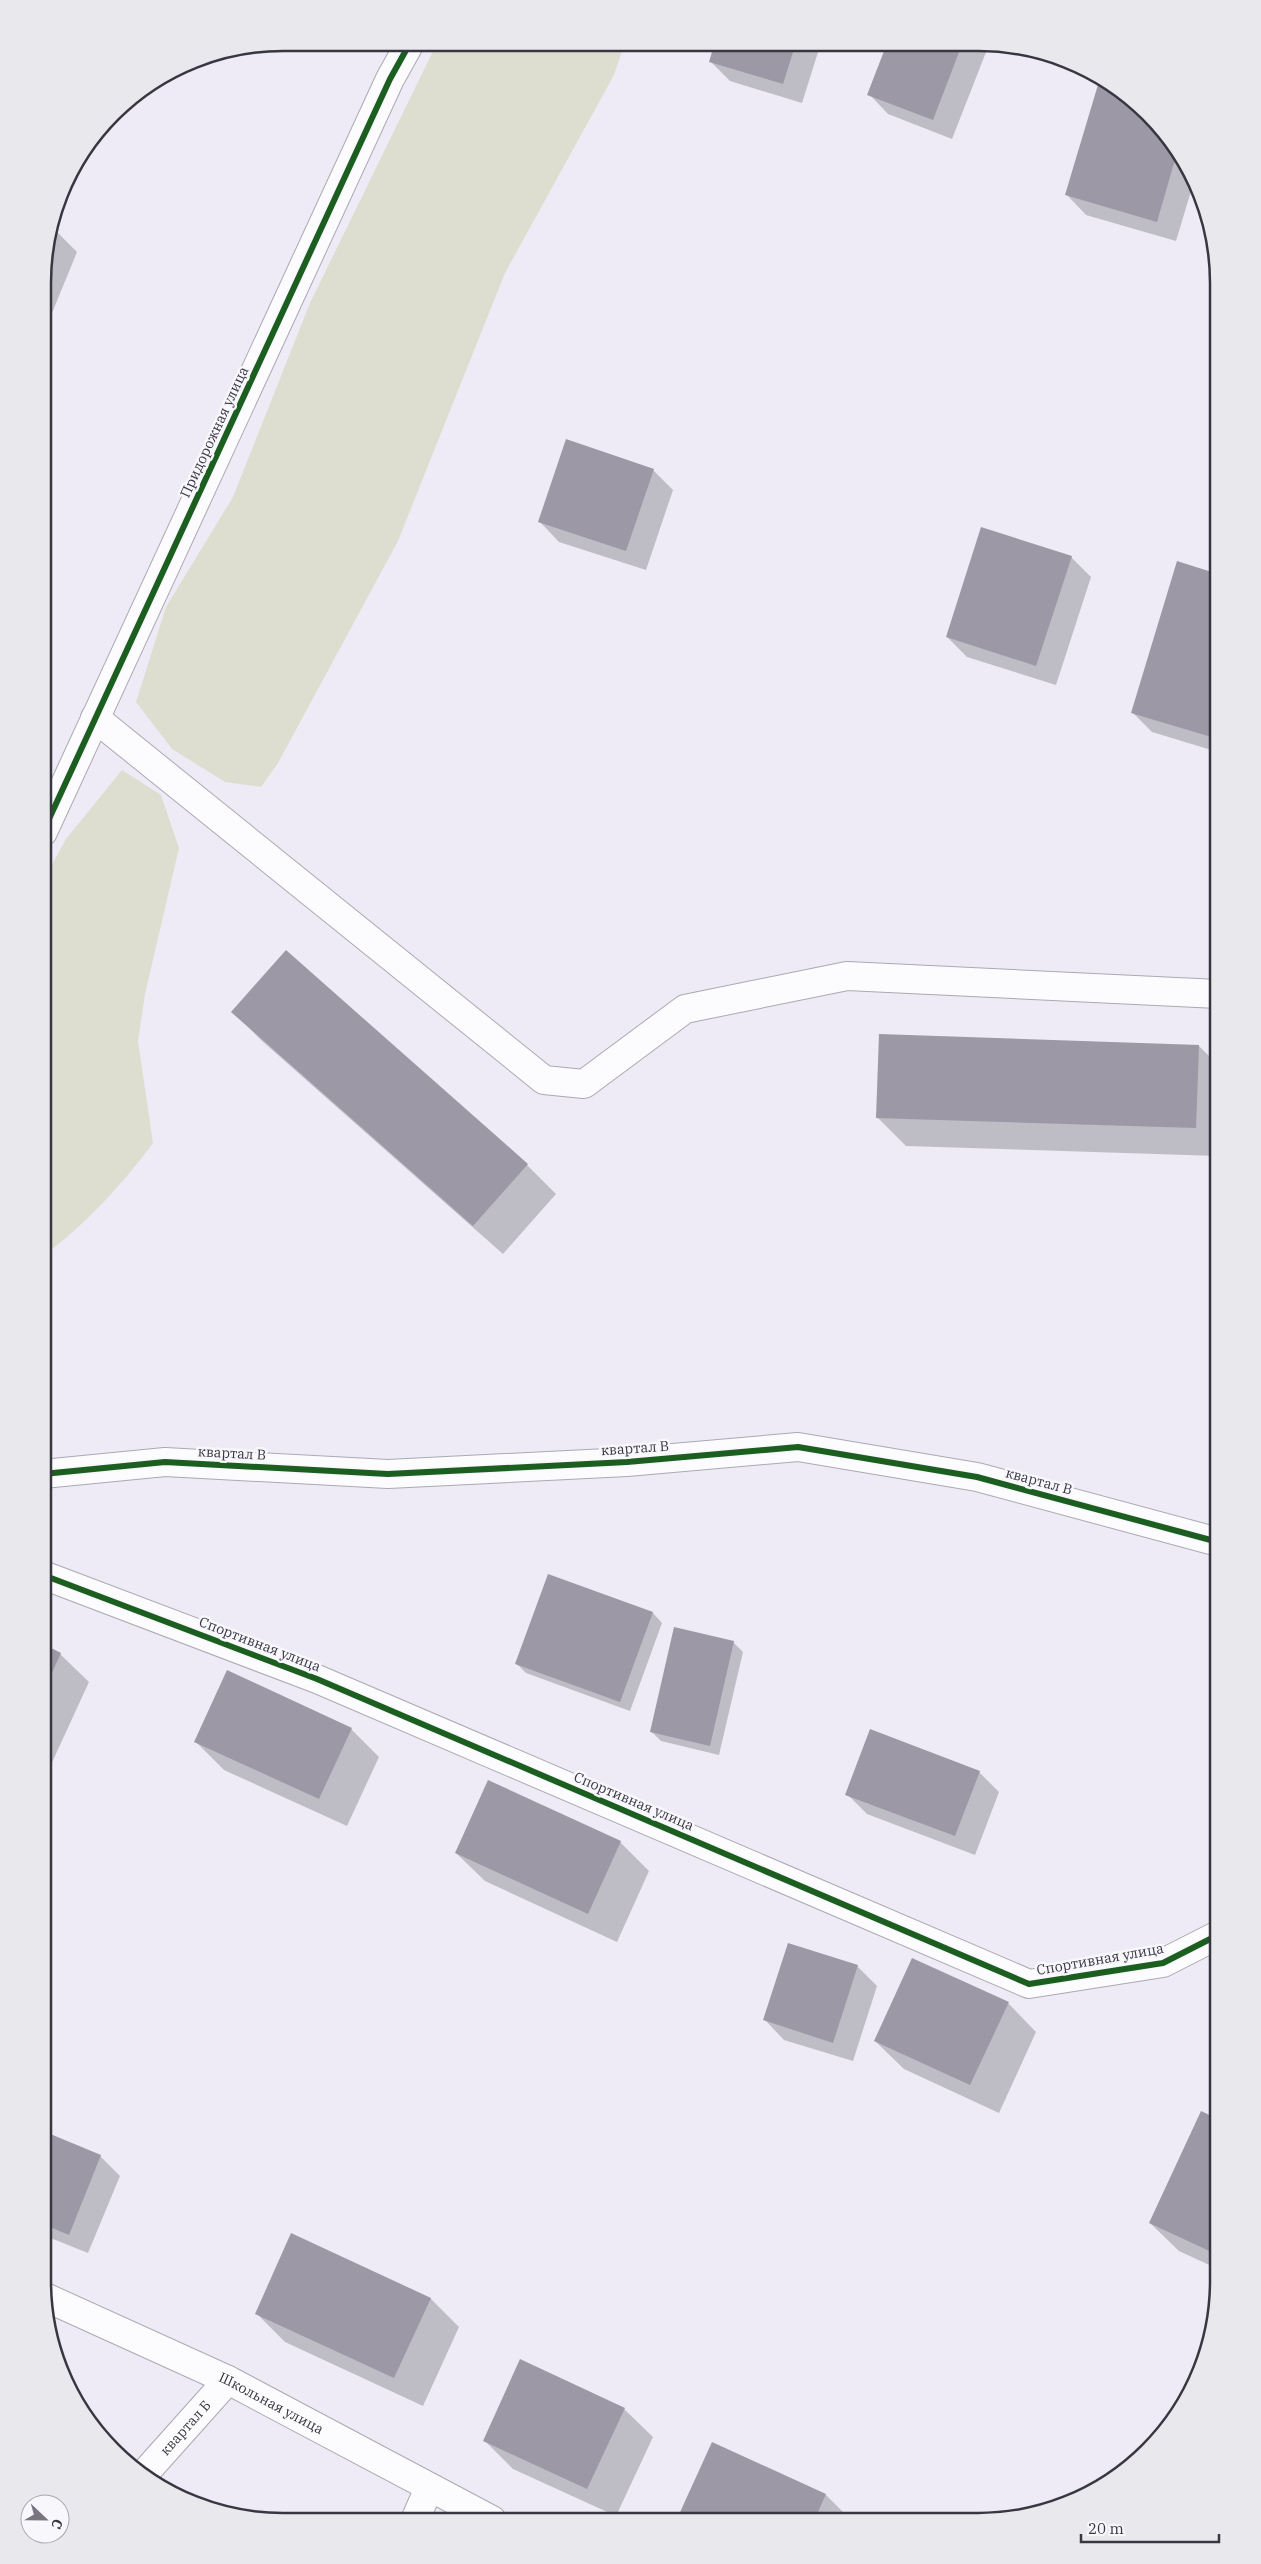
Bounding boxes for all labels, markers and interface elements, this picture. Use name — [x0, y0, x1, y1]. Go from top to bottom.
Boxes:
street label: Придорожная улица — [176, 363, 252, 500]
street label: квартал В — [600, 1437, 670, 1459]
street label: квартал В — [197, 1442, 267, 1464]
street label: квартал В — [1004, 1463, 1074, 1499]
street label: Спортивная улица — [197, 1612, 324, 1676]
street label: Спортивная улица — [571, 1768, 697, 1835]
street label: Спортивная улица — [1035, 1939, 1165, 1979]
street label: Школьная улица — [216, 2368, 327, 2438]
street label: квартал Б — [156, 2396, 215, 2459]
north arrow — [20, 2494, 70, 2544]
scale bar — [1081, 2512, 1218, 2544]
text: С — [47, 2516, 67, 2532]
text: 20 m — [1088, 2519, 1124, 2538]

